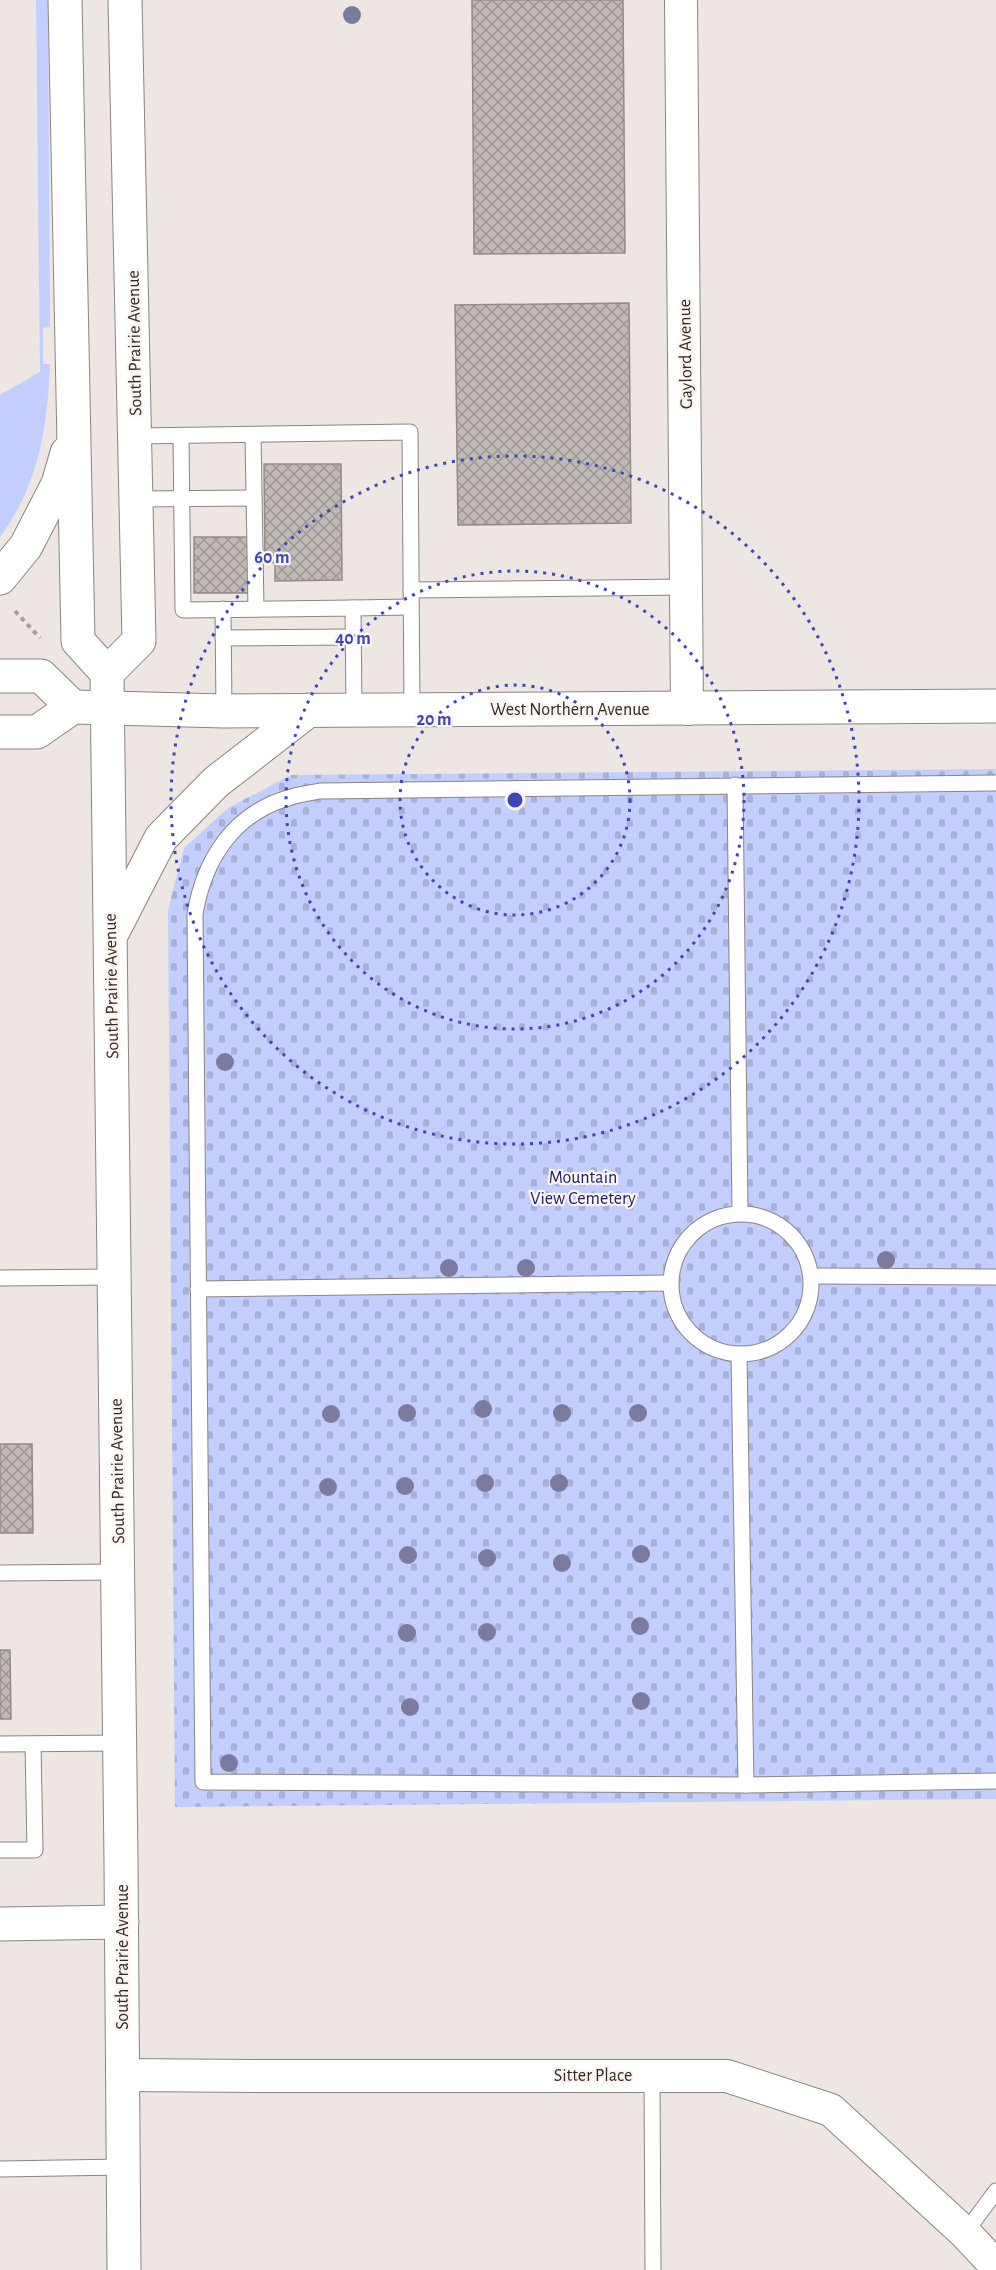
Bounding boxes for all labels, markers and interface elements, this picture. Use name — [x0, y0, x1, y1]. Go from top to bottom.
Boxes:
street label: South Prairie Avenue — [125, 270, 145, 416]
street label: Gaylord Avenue — [676, 299, 696, 409]
text: 60 m — [254, 549, 290, 567]
text: 40 m — [335, 630, 371, 648]
street label: West Northern Avenue — [490, 701, 650, 719]
text: 20 m — [416, 711, 452, 729]
centre of rings — [505, 790, 525, 810]
street label: South Prairie Avenue — [102, 913, 122, 1059]
park label: Mountain View Cemetery — [530, 1169, 636, 1208]
street label: South Prairie Avenue — [108, 1398, 128, 1544]
street label: South Prairie Avenue — [114, 1884, 132, 2030]
street label: Sitter Place — [554, 2067, 632, 2085]

